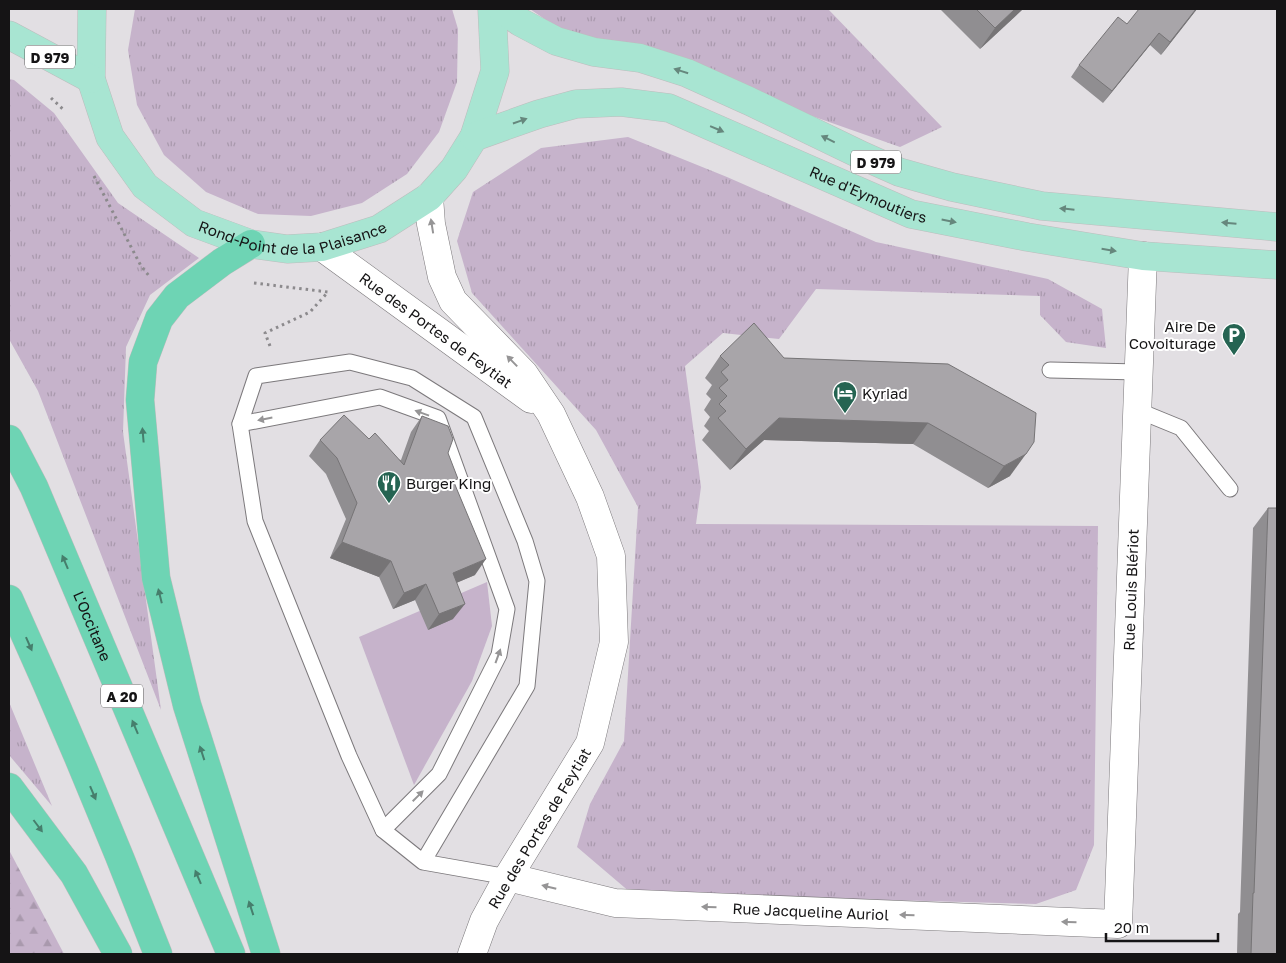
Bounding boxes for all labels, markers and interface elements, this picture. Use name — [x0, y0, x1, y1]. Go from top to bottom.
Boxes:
road number: D 979 — [25, 46, 75, 68]
one-way arrow — [673, 67, 688, 75]
one-way arrow — [513, 117, 528, 125]
one-way arrow — [710, 125, 724, 133]
one-way arrow — [821, 135, 835, 143]
road number: D 979 — [851, 150, 901, 173]
street label: Rue d'Eymoutiers — [807, 162, 928, 226]
one-way arrow — [1058, 204, 1074, 212]
street label: Rond-Point de la Plaisance — [195, 213, 389, 231]
text: Rond-Point de la Plaisance — [196, 217, 390, 258]
one-way arrow — [428, 218, 436, 234]
one-way arrow — [941, 218, 957, 226]
one-way arrow — [1220, 218, 1236, 226]
one-way arrow — [1101, 247, 1117, 255]
street label: Rue des Portes de Feytiat — [356, 268, 516, 391]
place label: Aire De Covoiturage — [1129, 317, 1216, 352]
parking icon: Aire De Covoiturage — [1221, 322, 1247, 356]
one-way arrow — [506, 355, 518, 367]
hotel icon: Kyriad — [832, 380, 858, 414]
place label: Kyriad — [862, 384, 908, 402]
one-way arrow — [415, 409, 430, 416]
one-way arrow — [256, 416, 272, 424]
one-way arrow — [139, 426, 147, 442]
restaurant icon: Burger King — [376, 470, 402, 504]
place label: Burger King — [406, 474, 491, 492]
street label: Rue Louis Blériot — [1119, 528, 1142, 651]
one-way arrow — [61, 554, 68, 569]
street label: L'Occitane — [70, 588, 115, 664]
one-way arrow — [156, 588, 164, 603]
one-way arrow — [25, 637, 33, 651]
one-way arrow — [494, 648, 502, 663]
road number: A 20 — [101, 684, 143, 708]
one-way arrow — [131, 719, 139, 734]
street label: Rue des Portes de Feytiat — [484, 744, 594, 912]
one-way arrow — [198, 745, 206, 760]
one-way arrow — [89, 786, 97, 800]
one-way arrow — [411, 790, 423, 802]
one-way arrow — [33, 819, 43, 833]
one-way arrow — [194, 870, 202, 884]
one-way arrow — [541, 883, 556, 891]
street label: Rue Jacqueline Auriol — [732, 899, 889, 923]
one-way arrow — [247, 900, 255, 915]
one-way arrow — [701, 903, 717, 911]
scale bar — [1106, 910, 1218, 942]
one-way arrow — [898, 911, 914, 919]
one-way arrow — [1061, 918, 1077, 926]
text: 20 m — [1114, 918, 1149, 936]

